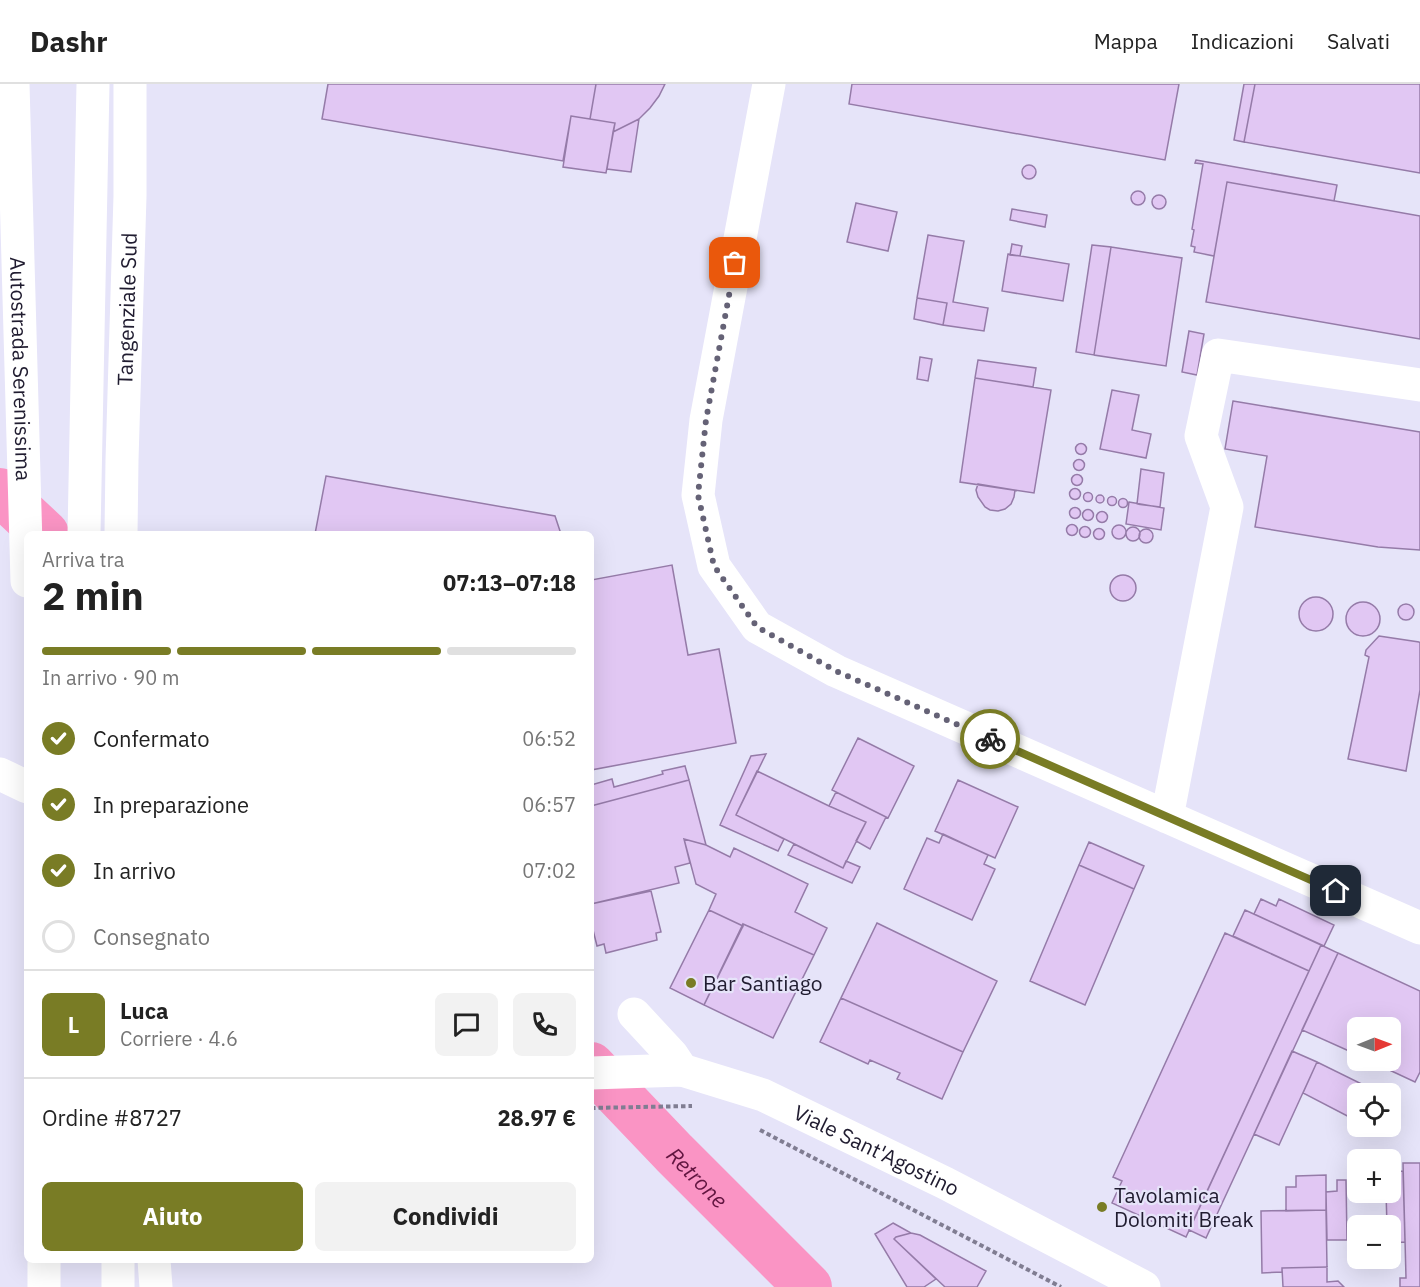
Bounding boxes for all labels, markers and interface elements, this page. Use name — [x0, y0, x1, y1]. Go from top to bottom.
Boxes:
text: Dashr — [30, 23, 108, 60]
text: Mappa — [1094, 27, 1158, 55]
text: Indicazioni — [1191, 27, 1294, 55]
text: Salvati — [1327, 27, 1390, 55]
street label: Tangenziale Sud — [110, 232, 143, 386]
pin — [709, 237, 760, 288]
icon: bag — [718, 246, 751, 279]
street label: Autostrada Serenissima — [4, 256, 38, 481]
text: Arriva tra — [42, 546, 125, 573]
text: 07:13–07:18 — [443, 568, 576, 597]
text: 2 min — [42, 570, 144, 621]
text: In arrivo · 90 m — [42, 664, 179, 691]
courier — [960, 709, 1020, 769]
icon: check — [42, 722, 75, 755]
icon: bike — [974, 723, 1007, 756]
text: Confermato — [93, 724, 210, 753]
text: 06:52 — [522, 725, 576, 752]
icon: check — [42, 788, 75, 821]
text: In preparazione — [93, 790, 249, 819]
text: 06:57 — [522, 791, 576, 818]
icon: check — [42, 854, 75, 887]
text: In arrivo — [93, 856, 176, 885]
text: 07:02 — [522, 857, 576, 884]
pin — [1310, 865, 1361, 916]
icon: home — [1319, 874, 1352, 907]
text: Consegnato — [93, 922, 210, 951]
place label: Bar Santiago — [703, 969, 823, 997]
marker: Bar Santiago — [684, 976, 698, 990]
button: chat — [435, 993, 498, 1056]
button: phone — [513, 993, 576, 1056]
text: Luca — [120, 996, 169, 1025]
text: L — [68, 1010, 79, 1039]
north arrow — [1347, 1017, 1401, 1071]
map controls — [1347, 1017, 1401, 1269]
text: Corriere · 4.6 — [120, 1025, 238, 1052]
button: locate — [1347, 1083, 1401, 1137]
street label: Viale Sant'Agostino — [789, 1098, 964, 1202]
text: Ordine #8727 — [42, 1103, 182, 1132]
text: 28.97 € — [497, 1103, 576, 1132]
water label: Retrone — [661, 1140, 735, 1214]
button: + — [1347, 1149, 1401, 1203]
place label: Tavolamica Dolomiti Break — [1114, 1181, 1254, 1233]
button: Aiuto — [42, 1182, 303, 1251]
button: Condividi — [315, 1182, 576, 1251]
marker: Tavolamica Dolomiti Break — [1095, 1200, 1109, 1214]
button: − — [1347, 1215, 1401, 1269]

